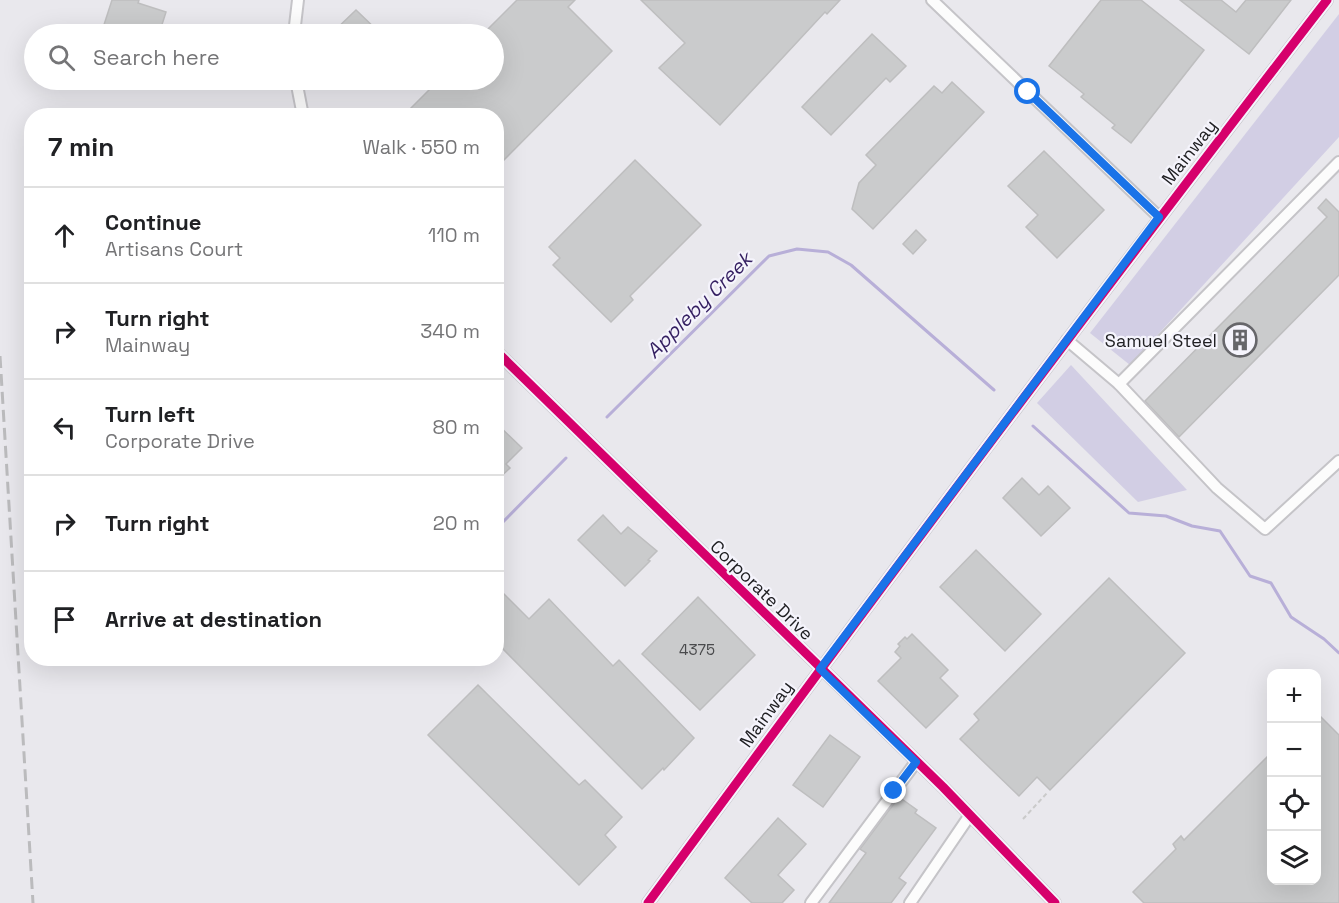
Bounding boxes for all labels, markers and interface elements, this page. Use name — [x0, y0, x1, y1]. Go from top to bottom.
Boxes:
search box — [24, 24, 504, 90]
icon: search — [45, 41, 78, 74]
text: Search here — [93, 43, 220, 71]
route start — [1014, 78, 1040, 104]
street label: Mainway — [1156, 115, 1222, 189]
text: 7 min — [48, 130, 114, 164]
text: Walk · 550 m — [362, 134, 480, 160]
text: Continue — [105, 208, 201, 236]
icon: ahead — [48, 219, 81, 252]
text: 110 m — [428, 222, 480, 248]
text: Artisans Court — [105, 236, 243, 262]
water label: Appleby Creek — [640, 245, 759, 364]
text: Turn right — [105, 304, 210, 332]
icon: right — [48, 315, 81, 348]
text: 340 m — [420, 318, 480, 344]
building icon: Samuel Steel — [1222, 322, 1258, 358]
place label: Samuel Steel — [1105, 329, 1217, 352]
text: Mainway — [105, 332, 190, 358]
text: Turn left — [105, 400, 195, 428]
icon: left — [48, 411, 81, 444]
text: 80 m — [432, 414, 480, 440]
text: Corporate Drive — [105, 428, 255, 454]
icon: right — [48, 507, 81, 540]
text: Turn right — [105, 509, 210, 537]
text: 20 m — [433, 510, 480, 536]
street label: Corporate Drive — [706, 535, 818, 645]
icon: arrive — [48, 603, 81, 636]
text: Arrive at destination — [105, 605, 322, 633]
house number: 4375 — [679, 640, 715, 659]
map controls — [1267, 669, 1321, 885]
button: + — [1267, 669, 1321, 723]
street label: Mainway — [734, 676, 798, 752]
button: − — [1267, 723, 1321, 777]
route end — [880, 777, 906, 803]
button: locate — [1267, 777, 1321, 831]
button: layers — [1267, 831, 1321, 885]

